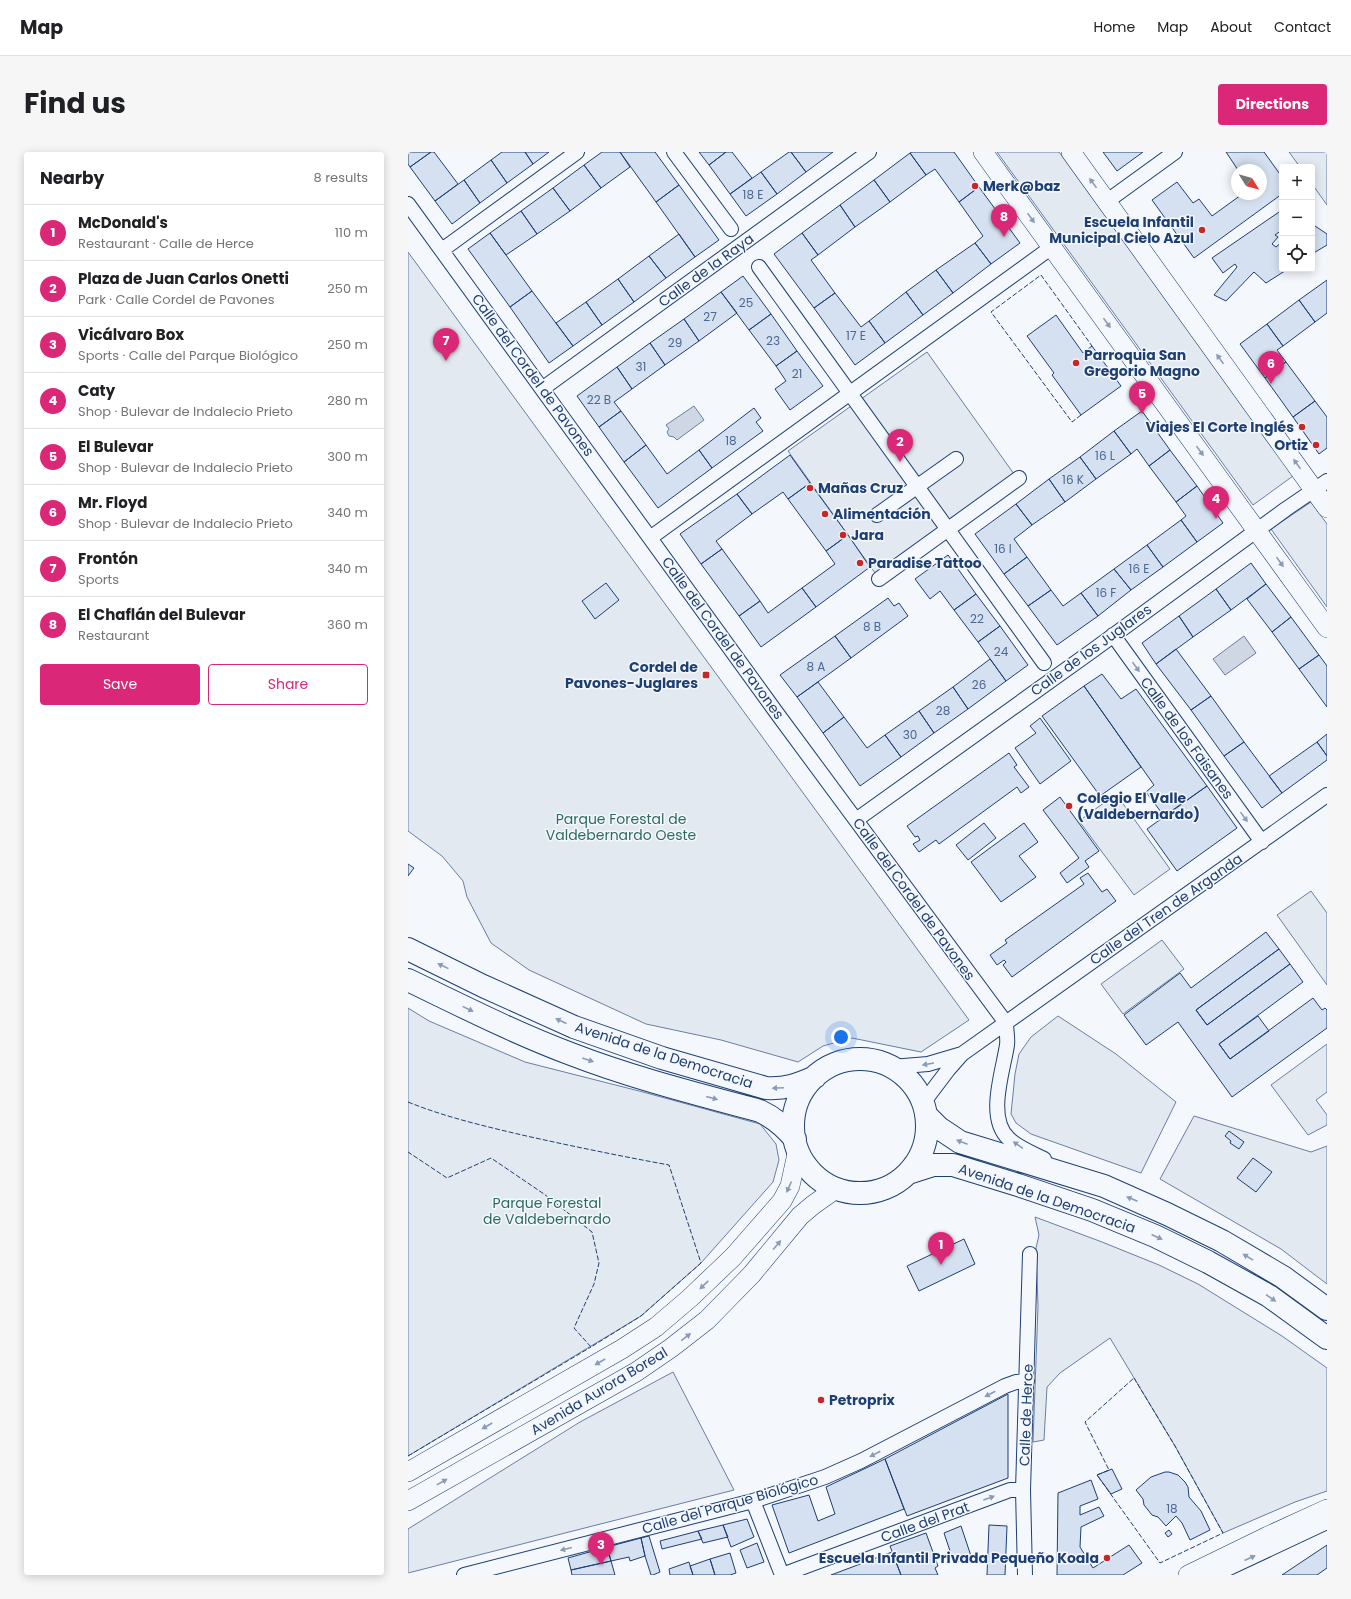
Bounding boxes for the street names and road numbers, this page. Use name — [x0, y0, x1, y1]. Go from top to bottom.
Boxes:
street label: Calle de la Raya — [654, 229, 758, 311]
street label: Calle del Cordel de Pavones — [467, 290, 599, 460]
street label: Calle del Cordel de Pavones — [657, 553, 789, 723]
street label: Calle de los Juglares — [1027, 599, 1155, 701]
street label: Calle de los Faisanes — [1136, 673, 1238, 803]
street label: Calle del Cordel de Pavones — [848, 814, 980, 984]
street label: Calle del Tren de Arganda — [1086, 848, 1246, 970]
street label: Avenida de la Democracia — [572, 1017, 756, 1093]
street label: Avenida de la Democracia — [956, 1158, 1138, 1238]
street label: Avenida Aurora Boreal — [527, 1342, 671, 1440]
street label: Calle de Herce — [1014, 1363, 1038, 1466]
street label: Calle del Parque Biológico — [640, 1469, 820, 1539]
street label: Calle del Prat — [878, 1497, 972, 1547]

